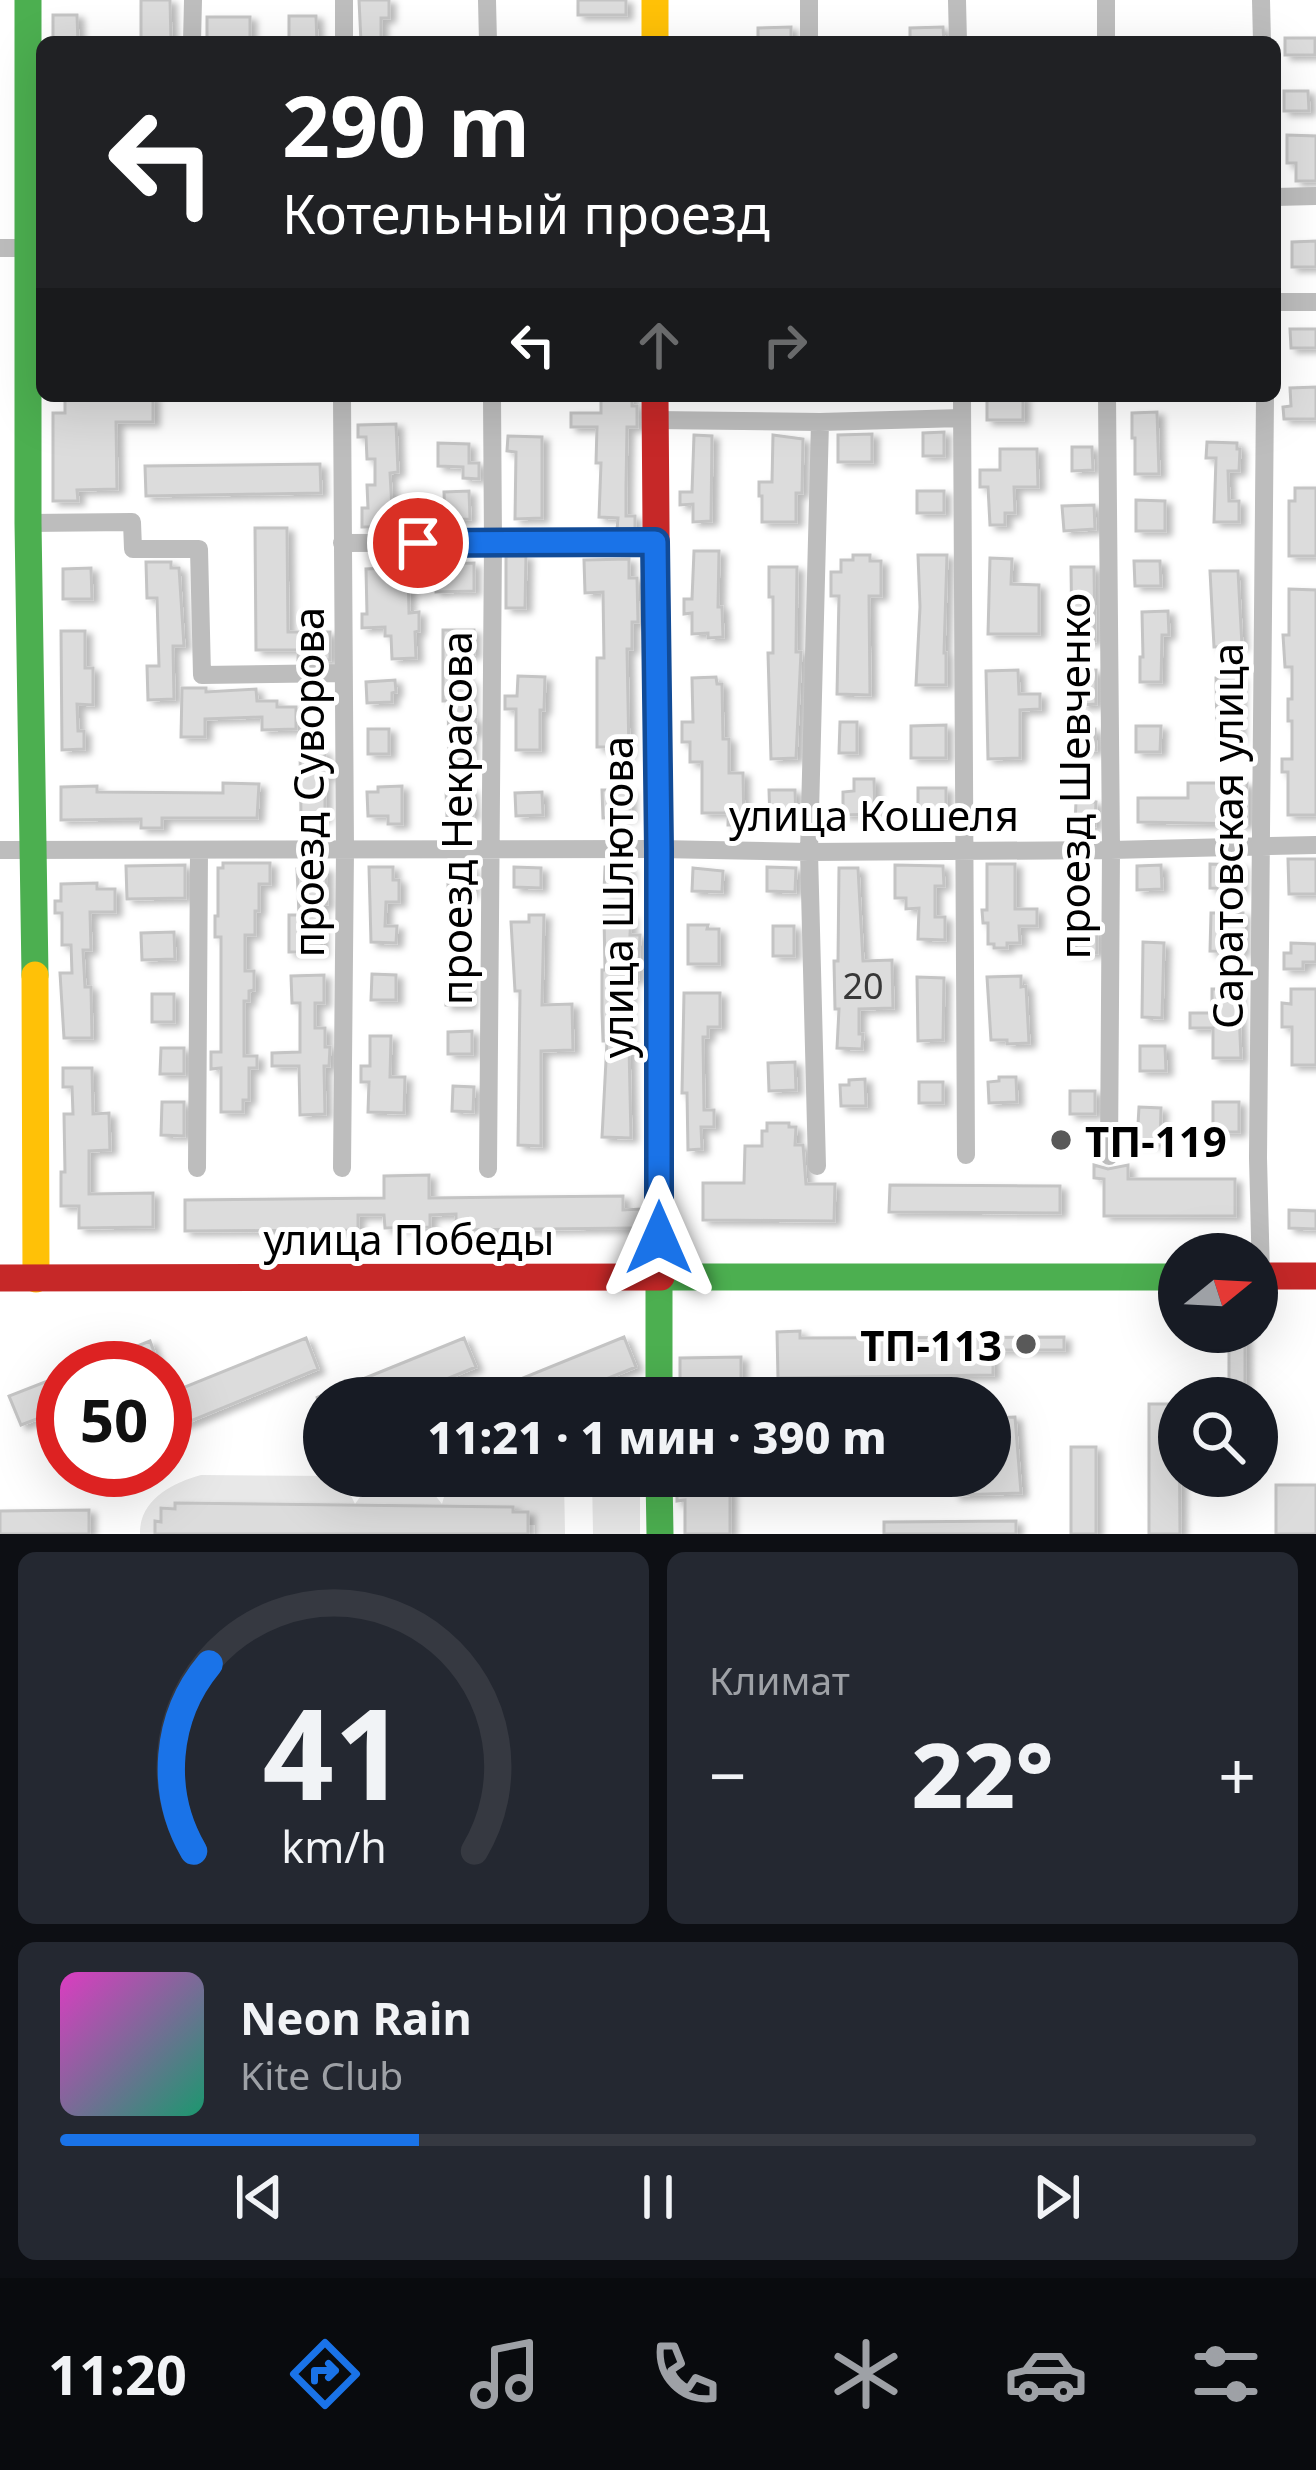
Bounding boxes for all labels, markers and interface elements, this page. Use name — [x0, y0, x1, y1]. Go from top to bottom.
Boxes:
text: 290 m — [282, 67, 530, 182]
icon: left — [84, 84, 240, 240]
text: Котельный проезд — [282, 176, 770, 250]
icon: left — [500, 312, 566, 378]
icon: ahead — [626, 312, 692, 378]
icon: right — [752, 312, 818, 378]
pin — [367, 492, 469, 594]
icon: arrive — [385, 510, 451, 576]
street label: проезд Шевченко — [1045, 593, 1102, 959]
street label: проезд Суворова — [279, 607, 336, 957]
street label: проезд Некрасова — [427, 631, 484, 1005]
street label: Саратовская улица — [1198, 643, 1255, 1029]
street label: улица Шлютова — [588, 736, 645, 1058]
street label: улица Кошеля — [729, 786, 1019, 843]
house number: 20 — [842, 961, 884, 1010]
place label: ТП-119 — [1085, 1112, 1227, 1169]
marker: ТП-119 — [1048, 1127, 1074, 1153]
position arrow — [596, 1175, 722, 1301]
street label: улица Победы — [264, 1210, 554, 1267]
north arrow — [1158, 1233, 1278, 1353]
map controls — [1158, 1233, 1278, 1497]
place label: ТП-113 — [860, 1316, 1002, 1373]
marker: ТП-113 — [1013, 1331, 1039, 1357]
speed limit sign: 50 — [36, 1341, 192, 1497]
button: search — [1158, 1377, 1278, 1497]
text: 11:21 · 1 мин · 390 m — [427, 1406, 887, 1467]
text: Климат — [709, 1653, 850, 1706]
text: 41 — [262, 1667, 405, 1837]
text: 22° — [911, 1712, 1054, 1834]
text: − — [709, 1729, 747, 1819]
text: + — [1218, 1729, 1256, 1819]
text: km/h — [281, 1817, 386, 1876]
text: Neon Rain — [240, 1987, 472, 2048]
text: Kite Club — [240, 2048, 403, 2101]
icon: previous — [226, 2164, 292, 2230]
icon: pause — [625, 2164, 691, 2230]
icon: next — [1024, 2164, 1090, 2230]
icon: directions — [283, 2332, 367, 2416]
icon: music — [463, 2332, 547, 2416]
icon: phone — [643, 2332, 727, 2416]
icon: climate — [824, 2332, 908, 2416]
icon: car — [1004, 2332, 1088, 2416]
icon: filters — [1184, 2332, 1268, 2416]
text: 11:20 — [48, 2337, 187, 2411]

